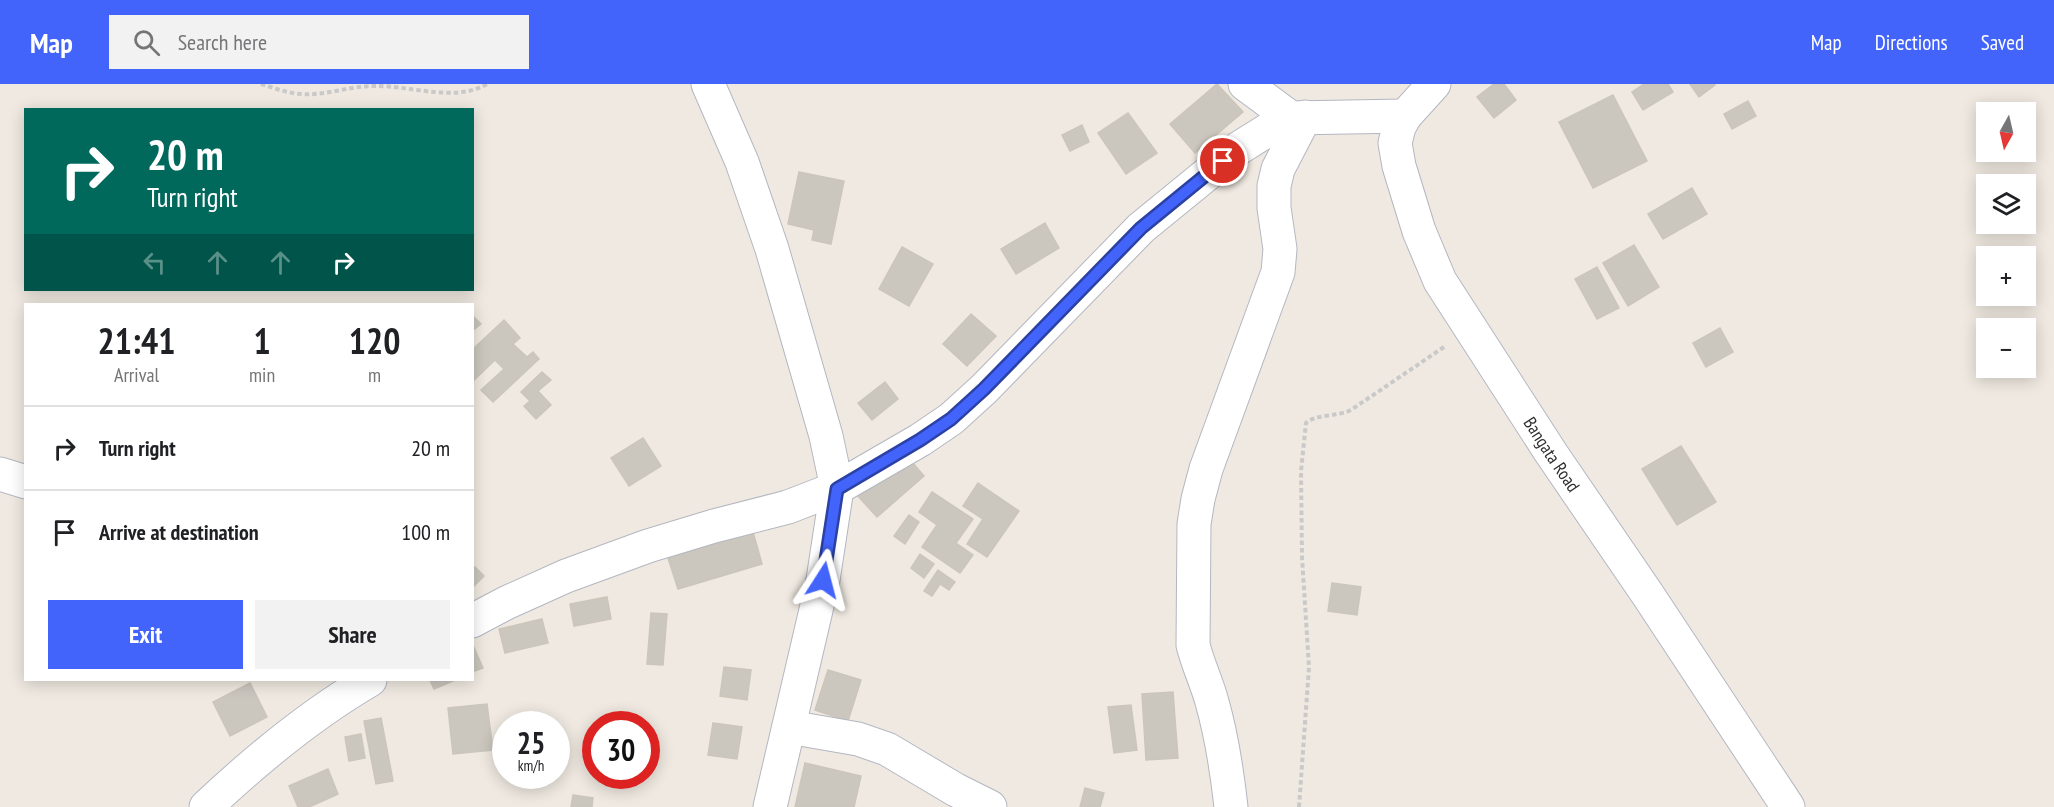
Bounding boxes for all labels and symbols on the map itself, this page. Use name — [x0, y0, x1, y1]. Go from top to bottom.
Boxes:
north arrow — [1976, 102, 2036, 162]
pin — [1197, 135, 1248, 186]
street label: Bangata Road — [1519, 412, 1585, 496]
position arrow — [791, 548, 855, 612]
speed limit sign: 30 — [582, 711, 660, 789]

